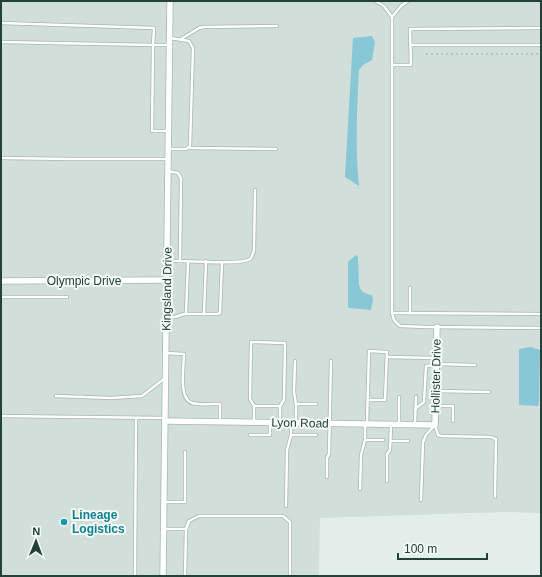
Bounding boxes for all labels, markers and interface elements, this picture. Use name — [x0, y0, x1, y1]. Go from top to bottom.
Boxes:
street label: Kingsland Drive — [159, 247, 175, 331]
street label: Olympic Drive — [47, 274, 122, 288]
street label: Hollister Drive — [428, 338, 444, 413]
street label: Lyon Road — [271, 415, 329, 431]
place label: Lineage Logistics — [72, 508, 125, 536]
marker: Lineage Logistics — [59, 517, 69, 527]
north arrow — [16, 521, 56, 561]
text: N — [32, 525, 40, 537]
scale bar — [398, 535, 487, 561]
text: 100 m — [404, 542, 437, 556]

